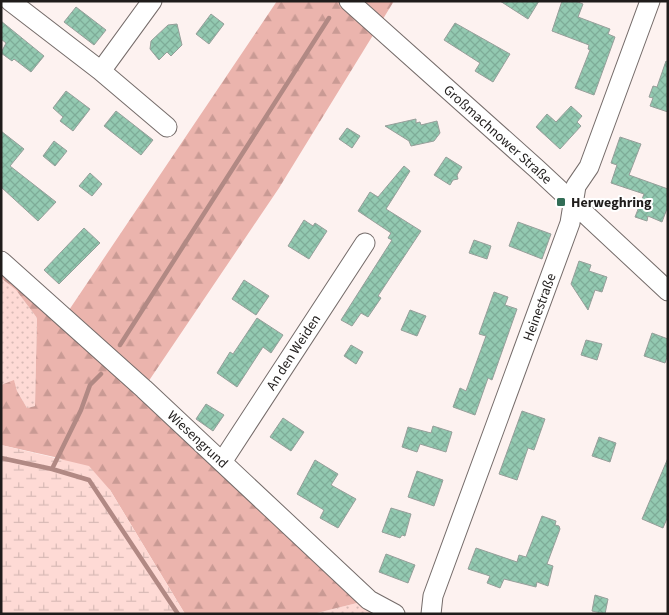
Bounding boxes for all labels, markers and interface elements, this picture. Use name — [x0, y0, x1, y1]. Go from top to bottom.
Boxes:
street label: Großmachnower Straße — [439, 80, 556, 189]
place label: Herweghring — [571, 193, 652, 213]
marker: Herweghring — [555, 196, 567, 208]
street label: Heinestraße — [518, 271, 562, 344]
street label: An den Weiden — [262, 311, 326, 394]
street label: Wiesengrund — [162, 406, 232, 473]

